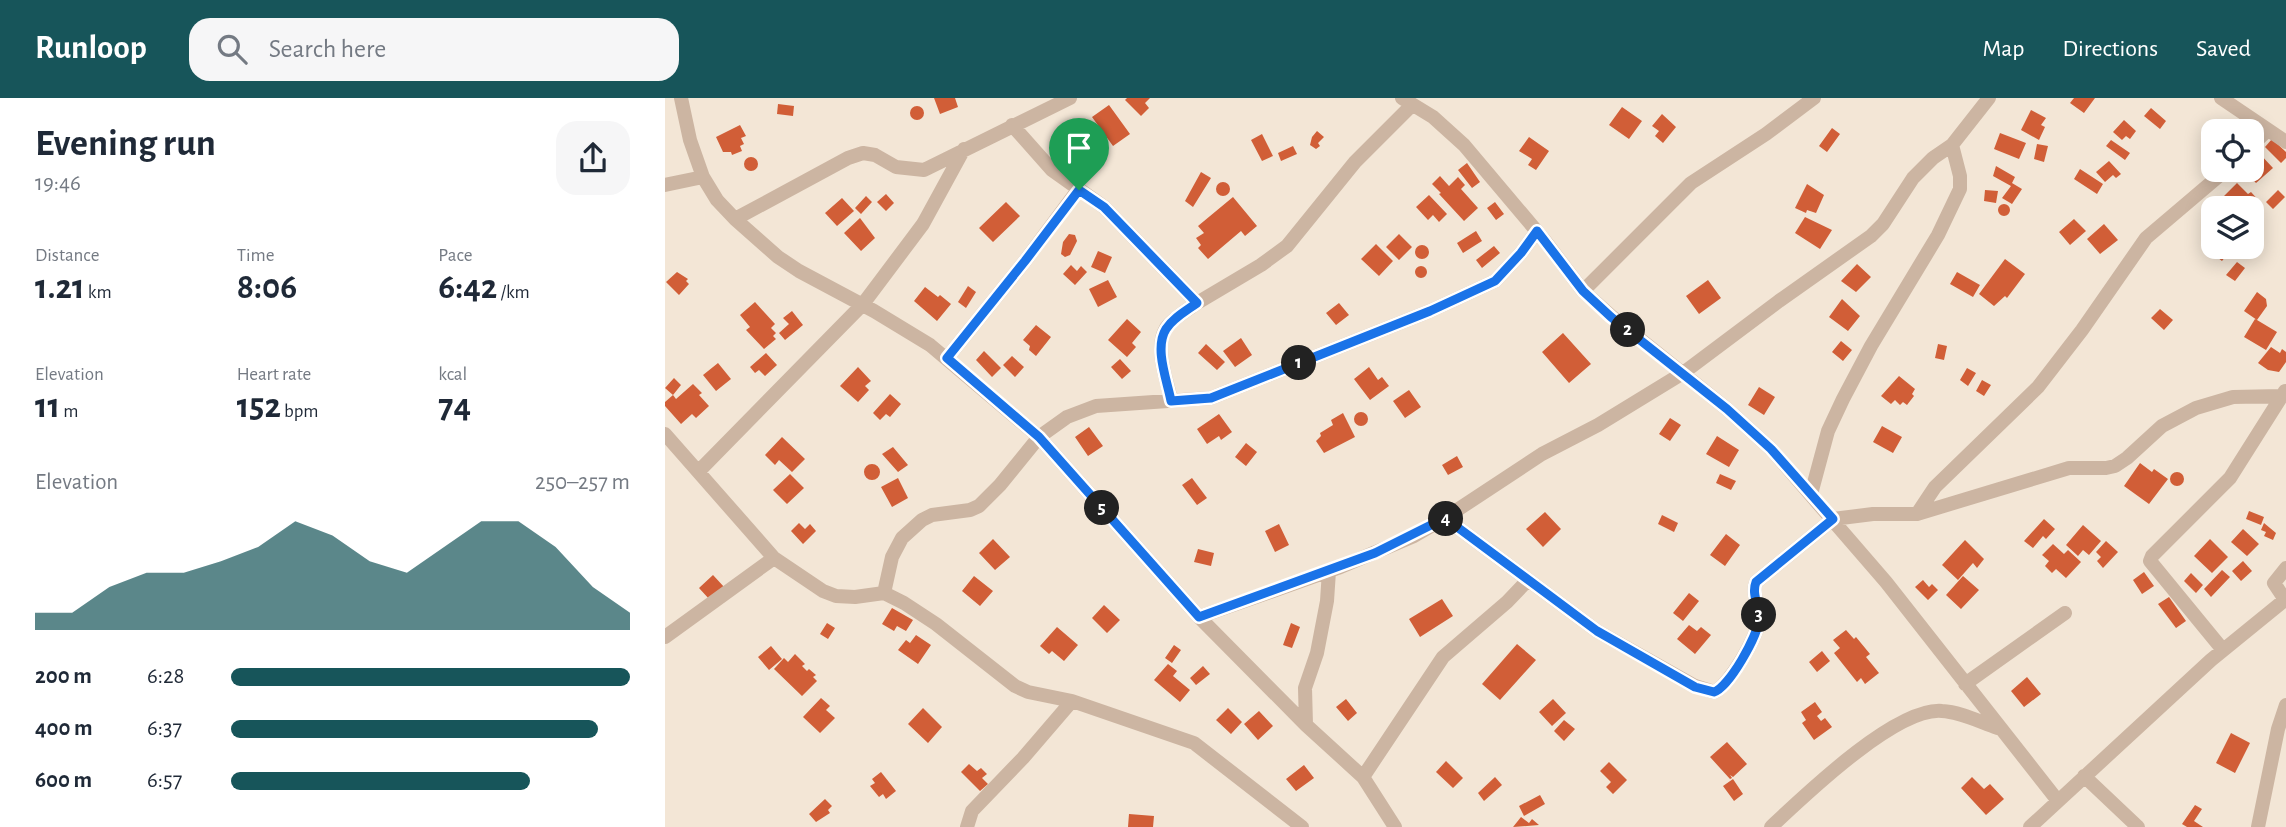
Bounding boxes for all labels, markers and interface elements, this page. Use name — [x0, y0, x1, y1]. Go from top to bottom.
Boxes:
search box — [189, 18, 679, 81]
icon: search — [213, 30, 251, 68]
text: Runloop — [35, 32, 147, 65]
text: Search here — [269, 36, 386, 62]
text: Map — [1982, 37, 2024, 61]
text: Directions — [2062, 37, 2158, 61]
text: Saved — [2196, 37, 2251, 61]
pin — [1049, 118, 1109, 190]
map controls — [2201, 119, 2264, 259]
button: locate — [2201, 119, 2264, 182]
button: share — [556, 121, 630, 195]
text: Evening run — [35, 125, 216, 163]
icon: arrive — [1060, 129, 1098, 167]
text: 19:46 — [35, 172, 81, 195]
button: layers — [2201, 196, 2264, 259]
text: Distance — [35, 246, 99, 265]
text: Time — [237, 246, 275, 265]
text: Pace — [438, 246, 473, 265]
text: 1.21 — [35, 270, 85, 305]
text: 8:06 — [237, 270, 297, 305]
text: 6:42 — [438, 270, 497, 305]
text: km — [85, 283, 112, 302]
text: /km — [497, 283, 530, 302]
pin: 2 — [1611, 313, 1646, 348]
text: 2 — [1623, 320, 1632, 339]
pin: 1 — [1281, 345, 1317, 380]
text: 1 — [1295, 353, 1302, 372]
text: Elevation — [35, 365, 104, 384]
text: Heart rate — [237, 365, 311, 384]
text: kcal — [438, 365, 467, 384]
text: 11 — [35, 389, 60, 424]
text: 152 — [237, 389, 281, 424]
text: 74 — [438, 389, 471, 424]
text: m — [60, 402, 79, 421]
text: bpm — [281, 402, 318, 421]
text: Elevation — [35, 471, 118, 494]
text: 250–257 m — [535, 471, 630, 494]
pin: 5 — [1085, 490, 1119, 526]
text: 5 — [1097, 498, 1106, 517]
pin: 4 — [1429, 502, 1463, 536]
text: 4 — [1441, 509, 1450, 528]
pin: 3 — [1741, 598, 1777, 632]
text: 3 — [1754, 605, 1763, 624]
text: 200 m — [35, 665, 92, 688]
text: 6:28 — [147, 665, 184, 688]
text: 400 m — [35, 717, 93, 740]
text: 6:37 — [147, 717, 182, 740]
text: 600 m — [35, 769, 92, 792]
text: 6:57 — [147, 769, 182, 792]

